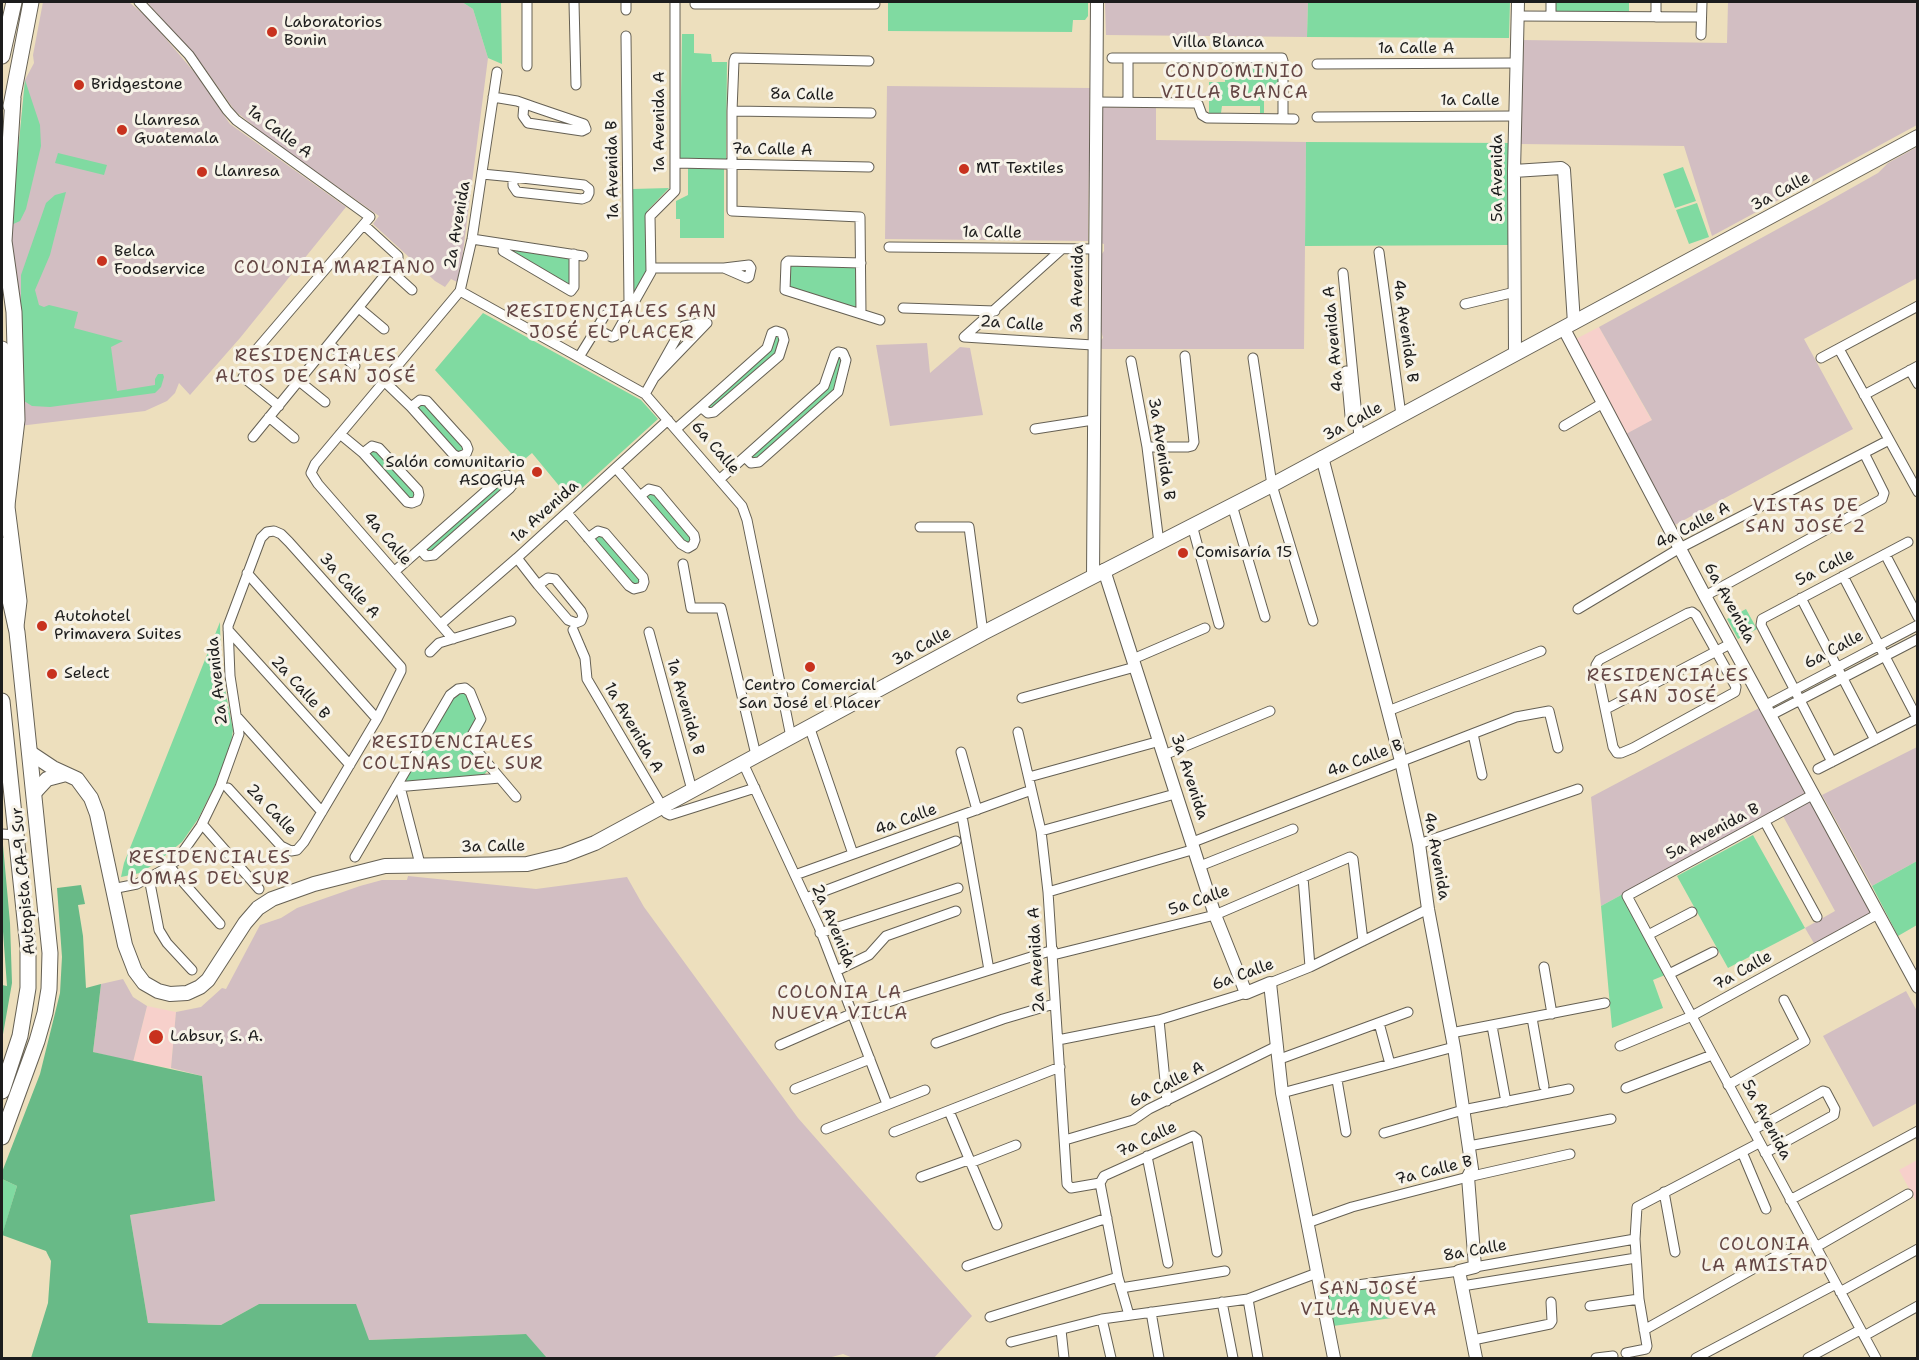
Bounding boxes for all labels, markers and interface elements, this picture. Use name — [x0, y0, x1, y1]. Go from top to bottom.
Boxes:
place label: Laboratorios Bonin — [284, 13, 382, 51]
marker: Laboratorios Bonin — [265, 25, 279, 39]
street label: Villa Blanca — [1172, 33, 1264, 53]
street label: 1a Calle A — [1378, 39, 1454, 59]
district label: CONDOMINIO VILLA BLANCA — [1161, 61, 1309, 104]
street label: 1a Avenida A — [650, 71, 670, 173]
place label: Bridgestone — [91, 75, 183, 95]
marker: Bridgestone — [72, 78, 86, 92]
street label: 8a Calle — [770, 85, 834, 105]
street label: 1a Calle — [1440, 91, 1500, 111]
street label: 1a Calle A — [243, 101, 315, 163]
place label: Llanresa Guatemala — [134, 111, 219, 149]
street label: 1a Avenida B — [603, 120, 623, 220]
marker: Llanresa Guatemala — [115, 123, 129, 137]
street label: 5a Avenida — [1488, 134, 1508, 222]
street label: 7a Calle A — [731, 140, 813, 160]
place label: MT Textiles — [976, 159, 1064, 179]
place label: Llanresa — [214, 162, 280, 182]
marker: MT Textiles — [957, 162, 971, 176]
marker: Llanresa — [195, 165, 209, 179]
street label: 3a Calle — [1748, 168, 1814, 216]
street label: 2a Avenida — [441, 180, 475, 270]
street label: 1a Calle — [962, 223, 1022, 243]
place label: Belca Foodservice — [114, 242, 205, 280]
street label: 3a Avenida — [1068, 244, 1088, 334]
marker: Belca Foodservice — [95, 254, 109, 268]
district label: COLONIA MARIANO — [234, 257, 436, 279]
street label: 4a Avenida B — [1388, 278, 1422, 384]
street label: 4a Avenida A — [1320, 285, 1348, 393]
district label: RESIDENCIALES SAN JOSÉ EL PLACER — [506, 301, 718, 344]
street label: 2a Calle — [979, 312, 1045, 336]
district label: RESIDENCIALES ALTOS DE SAN JOSÉ — [215, 345, 417, 388]
street label: 3a Avenida B — [1143, 396, 1179, 502]
street label: 3a Calle — [1320, 398, 1386, 446]
street label: 6a Calle — [687, 417, 743, 479]
place label: Salón comunitario ASOGUA — [385, 453, 525, 491]
marker: Salón comunitario ASOGUA — [530, 465, 544, 479]
street label: 1a Avenida — [507, 477, 583, 547]
district label: VISTAS DE SAN JOSÉ 2 — [1745, 495, 1867, 538]
street label: 4a Calle A — [1653, 498, 1733, 554]
street label: 4a Calle — [359, 508, 415, 570]
place label: Comisaría 15 — [1195, 543, 1292, 563]
street label: 5a Calle — [1792, 545, 1858, 591]
marker: Comisaría 15 — [1176, 546, 1190, 560]
street label: 3a Calle A — [315, 549, 383, 623]
street label: 6a Avenida — [1699, 559, 1759, 647]
place label: Autohotel Primavera Suites — [54, 607, 182, 645]
marker: Autohotel Primavera Suites — [35, 619, 49, 633]
street label: 3a Calle — [889, 623, 955, 671]
street label: 6a Calle — [1801, 626, 1867, 674]
street label: 2a Avenida — [204, 636, 232, 726]
street label: 2a Calle B — [266, 652, 334, 724]
street label: 1a Avenida B — [662, 657, 708, 757]
marker: Centro Comercial San José el Placer — [803, 660, 817, 674]
place label: Select — [64, 664, 110, 684]
district label: RESIDENCIALES SAN JOSÉ — [1587, 665, 1749, 708]
marker: Select — [45, 667, 59, 681]
place label: Centro Comercial San José el Placer — [739, 676, 881, 714]
street label: 1a Avenida A — [599, 679, 667, 777]
district label: RESIDENCIALES COLINAS DEL SUR — [362, 732, 544, 774]
street label: 3a Avenida — [1166, 732, 1212, 822]
street label: 4a Calle B — [1325, 736, 1405, 782]
street label: 2a Calle — [242, 780, 300, 840]
street label: 5a Avenida B — [1663, 799, 1763, 865]
street label: 4a Calle — [872, 800, 940, 840]
street label: Autopista CA-9 Sur — [8, 806, 40, 956]
street label: 4a Avenida — [1419, 811, 1453, 901]
street label: 3a Calle — [461, 837, 525, 857]
district label: RESIDENCIALES LOMAS DEL SUR — [129, 847, 291, 890]
street label: 2a Avenida — [807, 881, 859, 971]
street label: 5a Calle — [1166, 882, 1232, 920]
street label: 2a Avenida A — [1025, 907, 1049, 1013]
street label: 7a Calle — [1710, 947, 1776, 995]
street label: 6a Calle — [1209, 955, 1277, 995]
district label: COLONIA LA NUEVA VILLA — [771, 982, 909, 1024]
place label: Labsur, S. A. — [170, 1027, 263, 1047]
marker: Labsur, S. A. — [147, 1028, 165, 1046]
street label: 6a Calle A — [1126, 1058, 1208, 1112]
street label: 5a Avenida — [1737, 1077, 1795, 1163]
street label: 7a Calle — [1114, 1118, 1180, 1162]
street label: 7a Calle B — [1393, 1152, 1475, 1190]
district label: COLONIA LA AMISTAD — [1701, 1234, 1829, 1276]
street label: 8a Calle — [1442, 1236, 1508, 1266]
district label: SAN JOSÉ VILLA NUEVA — [1300, 1278, 1438, 1320]

